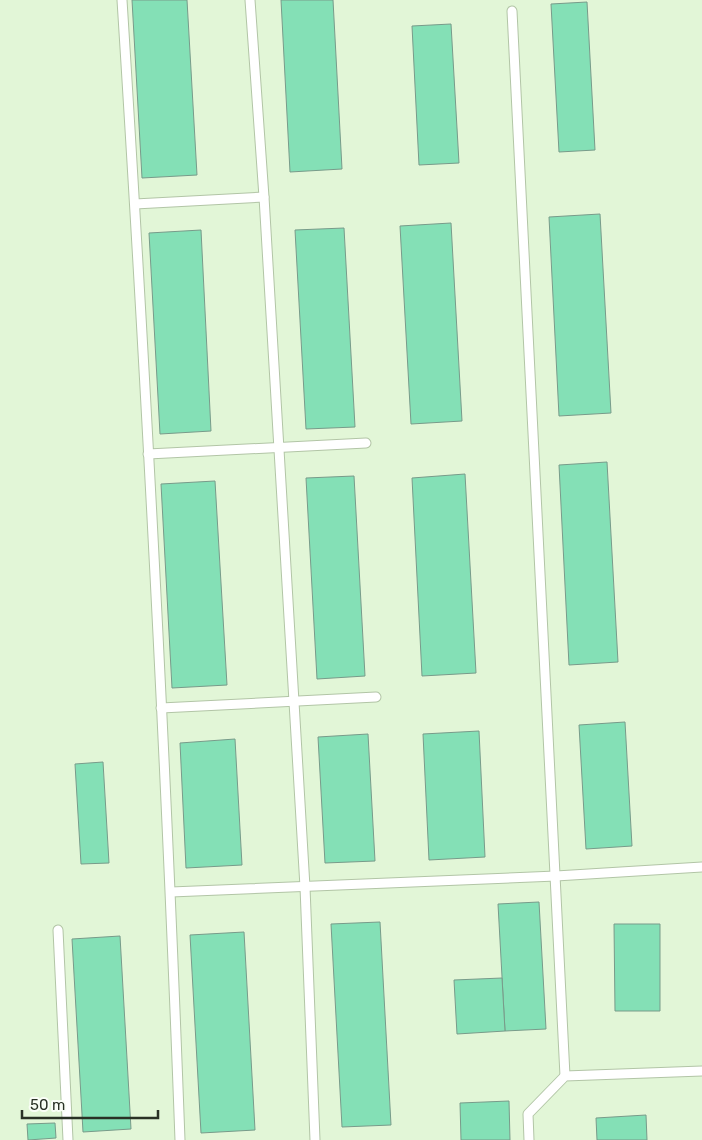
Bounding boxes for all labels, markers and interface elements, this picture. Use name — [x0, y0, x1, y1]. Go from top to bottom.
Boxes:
scale bar — [22, 1088, 159, 1120]
text: 50 m — [30, 1096, 65, 1114]

